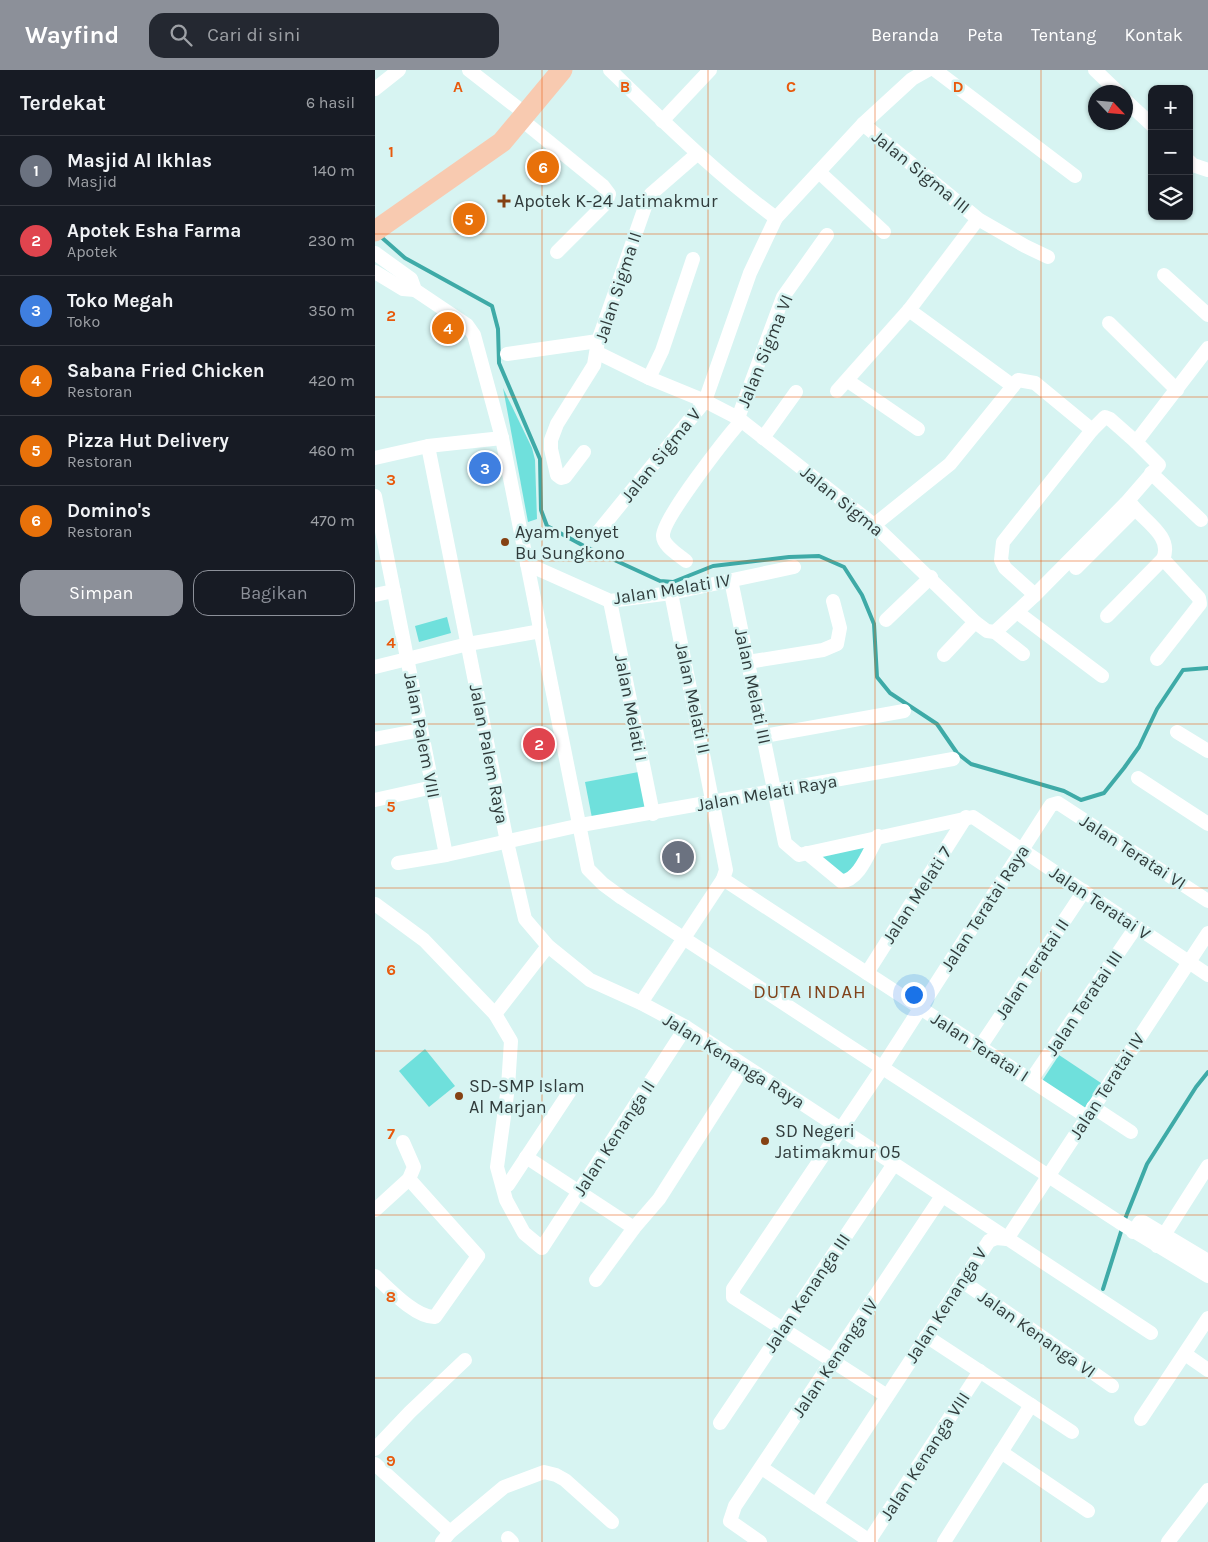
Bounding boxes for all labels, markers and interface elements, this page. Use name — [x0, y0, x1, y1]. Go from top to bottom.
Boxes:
search box — [149, 13, 499, 58]
text: Wayfind — [25, 21, 119, 49]
icon: search — [167, 21, 195, 49]
text: Cari di sini — [207, 24, 301, 46]
text: Beranda — [871, 24, 939, 46]
text: Peta — [967, 24, 1003, 46]
text: Tentang — [1031, 24, 1097, 46]
text: Kontak — [1125, 24, 1183, 46]
text: A — [453, 77, 463, 96]
text: B — [620, 77, 630, 96]
text: C — [786, 77, 796, 96]
text: D — [953, 77, 964, 96]
north arrow — [1088, 85, 1133, 130]
map controls — [1148, 85, 1193, 220]
button: + — [1148, 85, 1193, 130]
text: Terdekat — [20, 91, 106, 115]
text: 6 hasil — [306, 93, 355, 112]
street label: Jalan Sigma III — [868, 126, 974, 218]
button: − — [1148, 130, 1193, 175]
text: 1 — [388, 142, 394, 161]
pin: 6 — [527, 148, 559, 186]
text: Masjid Al Ikhlas — [67, 150, 212, 172]
text: 1 — [33, 161, 39, 180]
text: 140 m — [313, 161, 355, 180]
text: Masjid — [67, 172, 117, 191]
button: layers — [1148, 175, 1193, 220]
place label: Apotek K-24 Jatimakmur — [514, 190, 718, 212]
marker: Apotek K-24 Jatimakmur — [498, 195, 510, 207]
pin: 5 — [453, 200, 485, 238]
text: Apotek Esha Farma — [67, 220, 241, 242]
street label: Jalan Sigma II — [590, 229, 646, 345]
text: 2 — [31, 231, 41, 250]
text: 230 m — [308, 231, 355, 250]
text: Apotek — [67, 242, 118, 261]
text: Toko Megah — [67, 290, 174, 312]
street label: Jalan Sigma VI — [732, 291, 798, 411]
text: 3 — [31, 301, 41, 320]
text: 350 m — [308, 301, 355, 320]
text: 2 — [386, 306, 396, 325]
pin: 4 — [432, 309, 464, 347]
text: Toko — [67, 312, 100, 331]
text: Sabana Fried Chicken — [67, 360, 265, 382]
text: 4 — [31, 371, 41, 390]
text: 420 m — [309, 371, 355, 390]
text: Restoran — [67, 382, 132, 401]
street label: Jalan Sigma V — [616, 403, 706, 507]
text: Pizza Hut Delivery — [67, 430, 229, 452]
text: 5 — [31, 441, 41, 460]
text: 460 m — [309, 441, 355, 460]
pin: 3 — [469, 449, 501, 487]
text: Restoran — [67, 452, 132, 471]
street label: Jalan Sigma — [796, 461, 888, 541]
text: 3 — [386, 470, 396, 489]
text: Domino's — [67, 500, 151, 522]
text: 6 — [31, 511, 41, 530]
text: 470 m — [310, 511, 355, 530]
place label: Ayam Penyet Bu Sungkono — [515, 521, 625, 564]
text: Restoran — [67, 522, 132, 541]
marker: Ayam Penyet Bu Sungkono — [499, 536, 511, 548]
street label: Jalan Melati IV — [612, 569, 732, 609]
button: Simpan — [20, 570, 183, 616]
button: Bagikan — [193, 570, 355, 616]
street label: Jalan Melati III — [730, 626, 776, 746]
text: 4 — [386, 633, 396, 652]
street label: Jalan Melati II — [670, 640, 716, 756]
street label: Jalan Melati I — [610, 653, 652, 763]
street label: Jalan Palem VIII — [399, 670, 445, 800]
street label: Jalan Palem Raya — [465, 682, 513, 826]
pin: 2 — [523, 725, 555, 763]
street label: Jalan Melati Raya — [695, 770, 839, 816]
text: 5 — [386, 797, 396, 816]
street label: Jalan Teratai VI — [1076, 810, 1190, 894]
pin: 1 — [662, 838, 694, 876]
street label: Jalan Teratai Raya — [936, 841, 1034, 975]
street label: Jalan Melati 7 — [877, 842, 957, 948]
street label: Jalan Teratai V — [1045, 861, 1155, 945]
street label: Jalan Teratai II — [990, 914, 1074, 1024]
street label: Jalan Teratai III — [1041, 946, 1127, 1060]
text: 6 — [386, 960, 396, 979]
district label: DUTA INDAH — [753, 981, 867, 1003]
your location — [901, 982, 927, 1008]
street label: Jalan Teratai I — [927, 1007, 1033, 1087]
street label: Jalan Kenanga Raya — [659, 1009, 809, 1113]
street label: Jalan Teratai IV — [1065, 1029, 1149, 1143]
place label: SD-SMP Islam Al Marjan — [469, 1075, 585, 1118]
street label: Jalan Kenanga II — [568, 1076, 660, 1200]
marker: SD-SMP Islam Al Marjan — [453, 1090, 465, 1102]
place label: SD Negeri Jatimakmur 05 — [775, 1120, 901, 1163]
text: 7 — [387, 1124, 395, 1143]
marker: SD Negeri Jatimakmur 05 — [759, 1135, 771, 1147]
street label: Jalan Kenanga III — [759, 1229, 855, 1357]
street label: Jalan Kenanga V — [900, 1243, 992, 1367]
street label: Jalan Kenanga VI — [974, 1285, 1100, 1383]
text: 8 — [386, 1287, 396, 1306]
street label: Jalan Kenanga IV — [787, 1294, 883, 1422]
street label: Jalan Kenanga VIII — [875, 1388, 975, 1524]
text: 9 — [386, 1451, 396, 1470]

